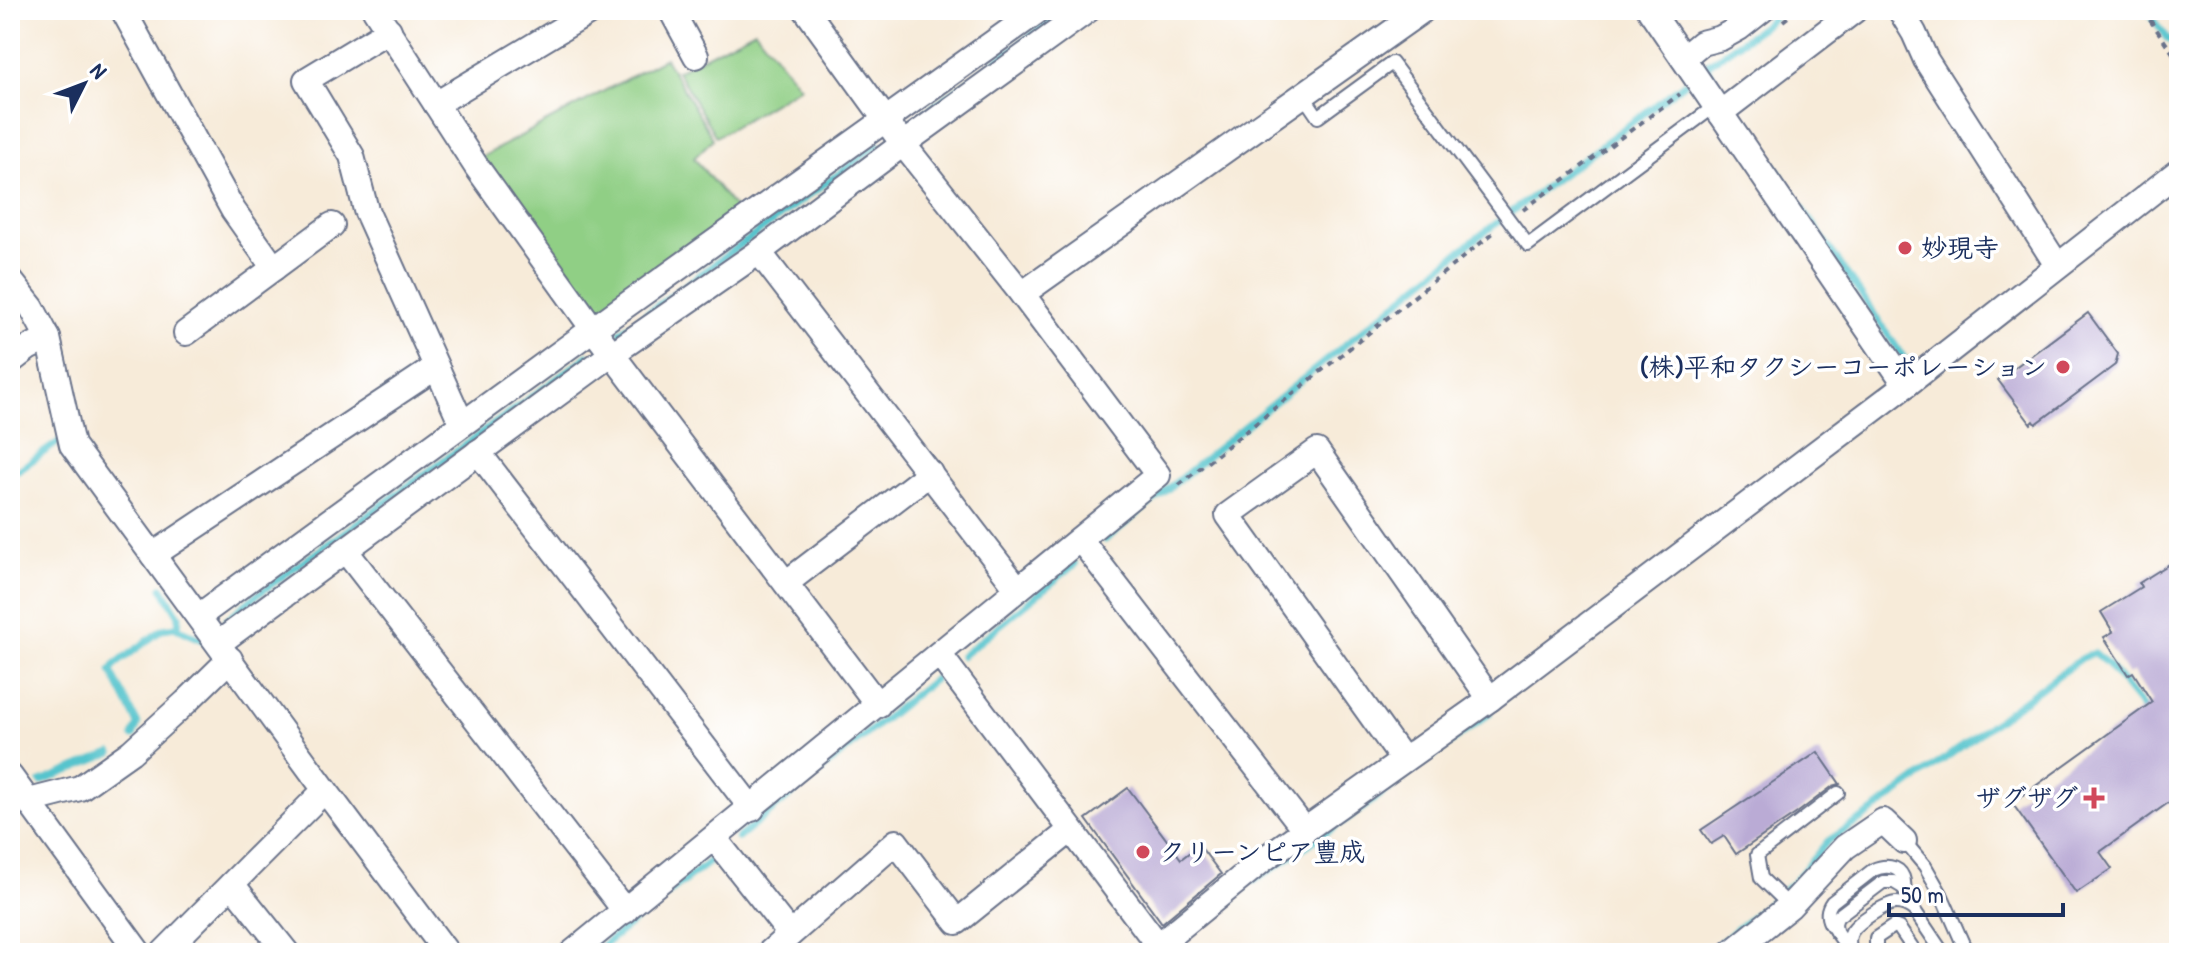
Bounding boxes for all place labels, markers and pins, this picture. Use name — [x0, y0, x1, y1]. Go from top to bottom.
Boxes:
place label: 妙現寺 — [1921, 230, 1999, 265]
marker: 妙現寺 — [1896, 239, 1914, 257]
place label: (株)平和タクシーコーポレーション — [1640, 349, 2047, 384]
marker: (株)平和タクシーコーポレーション — [2054, 358, 2072, 376]
place label: ザグザグ — [1975, 780, 2078, 815]
marker: ザグザグ — [2085, 789, 2103, 807]
place label: クリーンピア豊成 — [1159, 834, 1365, 869]
marker: クリーンピア豊成 — [1134, 843, 1152, 861]

